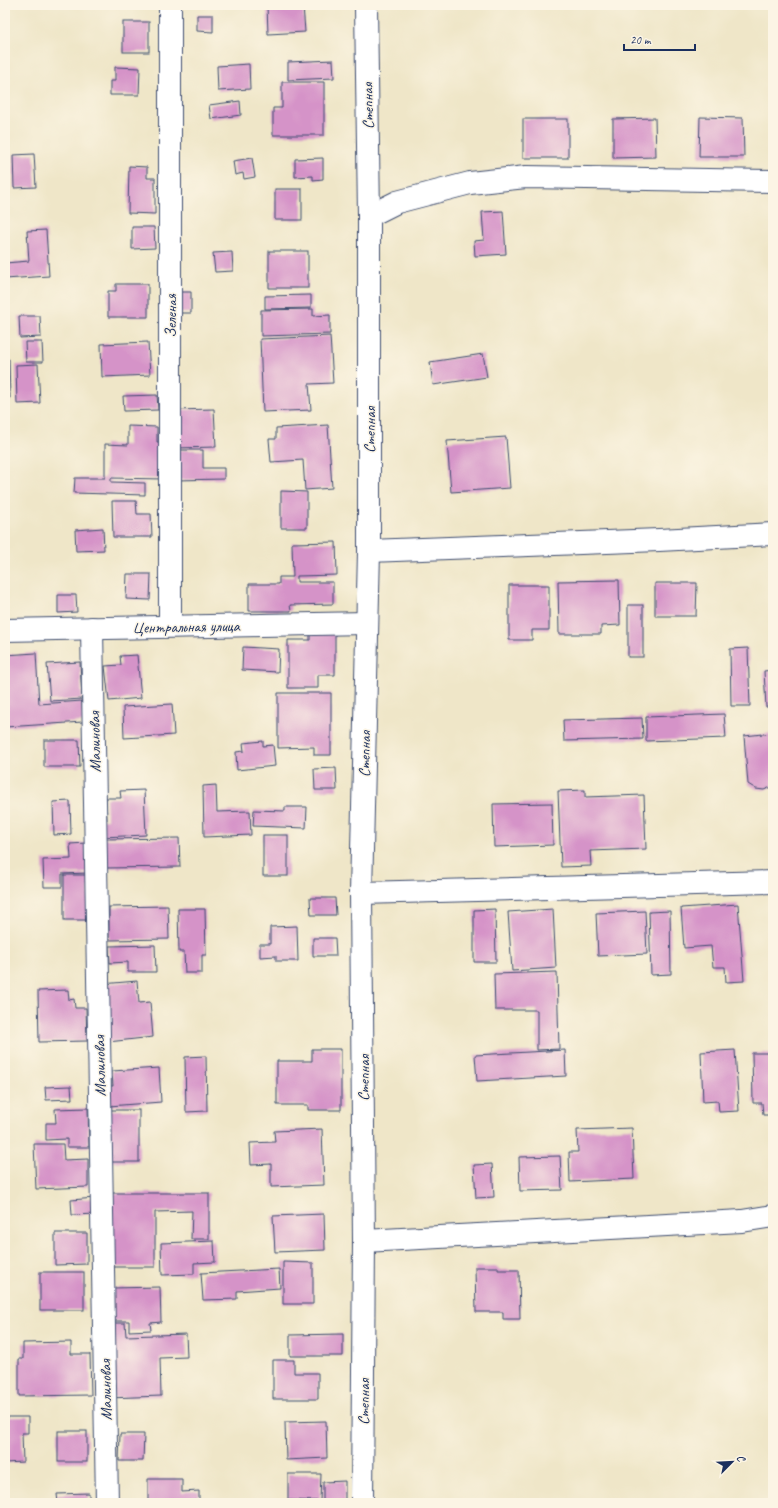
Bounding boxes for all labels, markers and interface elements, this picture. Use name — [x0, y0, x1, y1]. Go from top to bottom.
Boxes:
scale bar — [624, 26, 695, 52]
text: 20 m — [630, 32, 652, 48]
street label: Степная — [358, 81, 378, 129]
street label: Зеленая — [161, 293, 181, 338]
street label: Степная — [360, 405, 380, 453]
street label: Центральная улица — [132, 616, 241, 638]
street label: Малиновая — [84, 710, 106, 772]
street label: Степная — [355, 729, 375, 777]
street label: Малиновая — [89, 1034, 111, 1096]
street label: Степная — [354, 1053, 374, 1101]
street label: Малиновая — [95, 1358, 117, 1420]
street label: Степная — [354, 1377, 374, 1425]
north arrow — [712, 1442, 752, 1482]
text: С — [734, 1453, 749, 1465]

